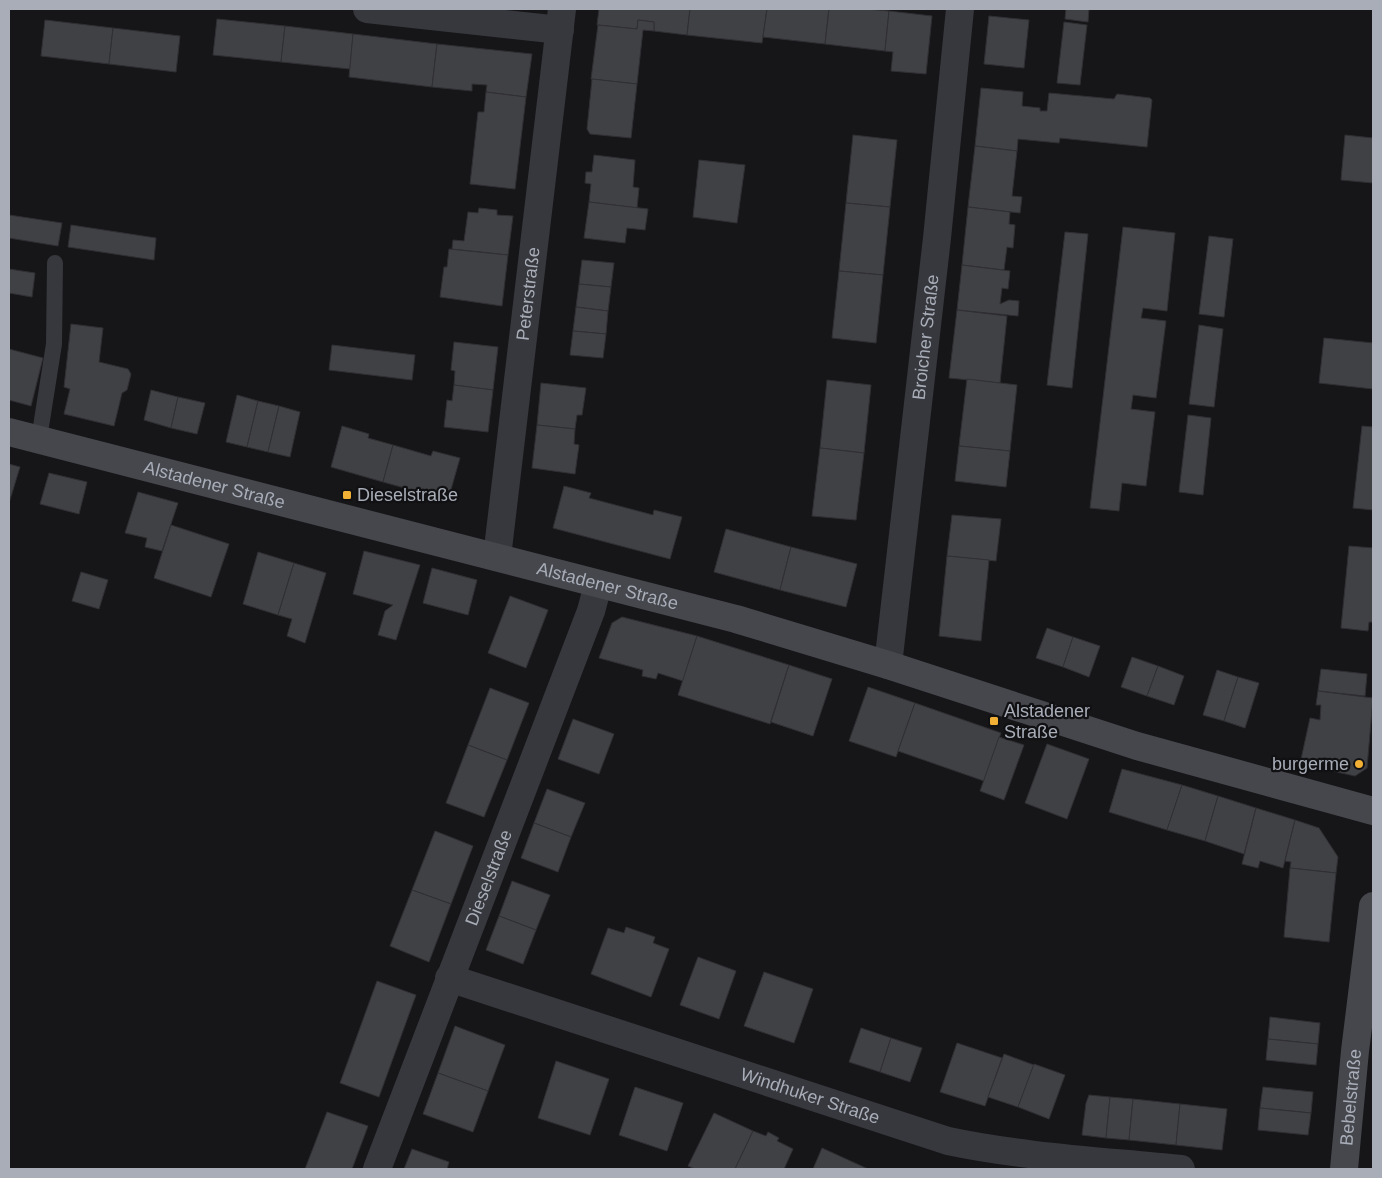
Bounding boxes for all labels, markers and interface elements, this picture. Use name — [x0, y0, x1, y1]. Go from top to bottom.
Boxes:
street label: Peterstraße — [513, 246, 544, 342]
street label: Broicher Straße — [908, 273, 943, 401]
street label: Alstadener Straße — [142, 457, 287, 513]
place label: Dieselstraße — [357, 485, 458, 505]
marker: Dieselstraße — [341, 489, 353, 501]
street label: Alstadener Straße — [535, 558, 680, 614]
place label: Alstadener Straße — [1004, 701, 1090, 742]
marker: Alstadener Straße — [988, 715, 1000, 727]
place label: burgerme — [1272, 754, 1349, 774]
marker: burgerme — [1353, 758, 1365, 770]
street label: Dieselstraße — [461, 827, 516, 928]
street label: Bebelstraße — [1336, 1048, 1365, 1147]
street label: Windhuker Straße — [738, 1064, 882, 1128]

